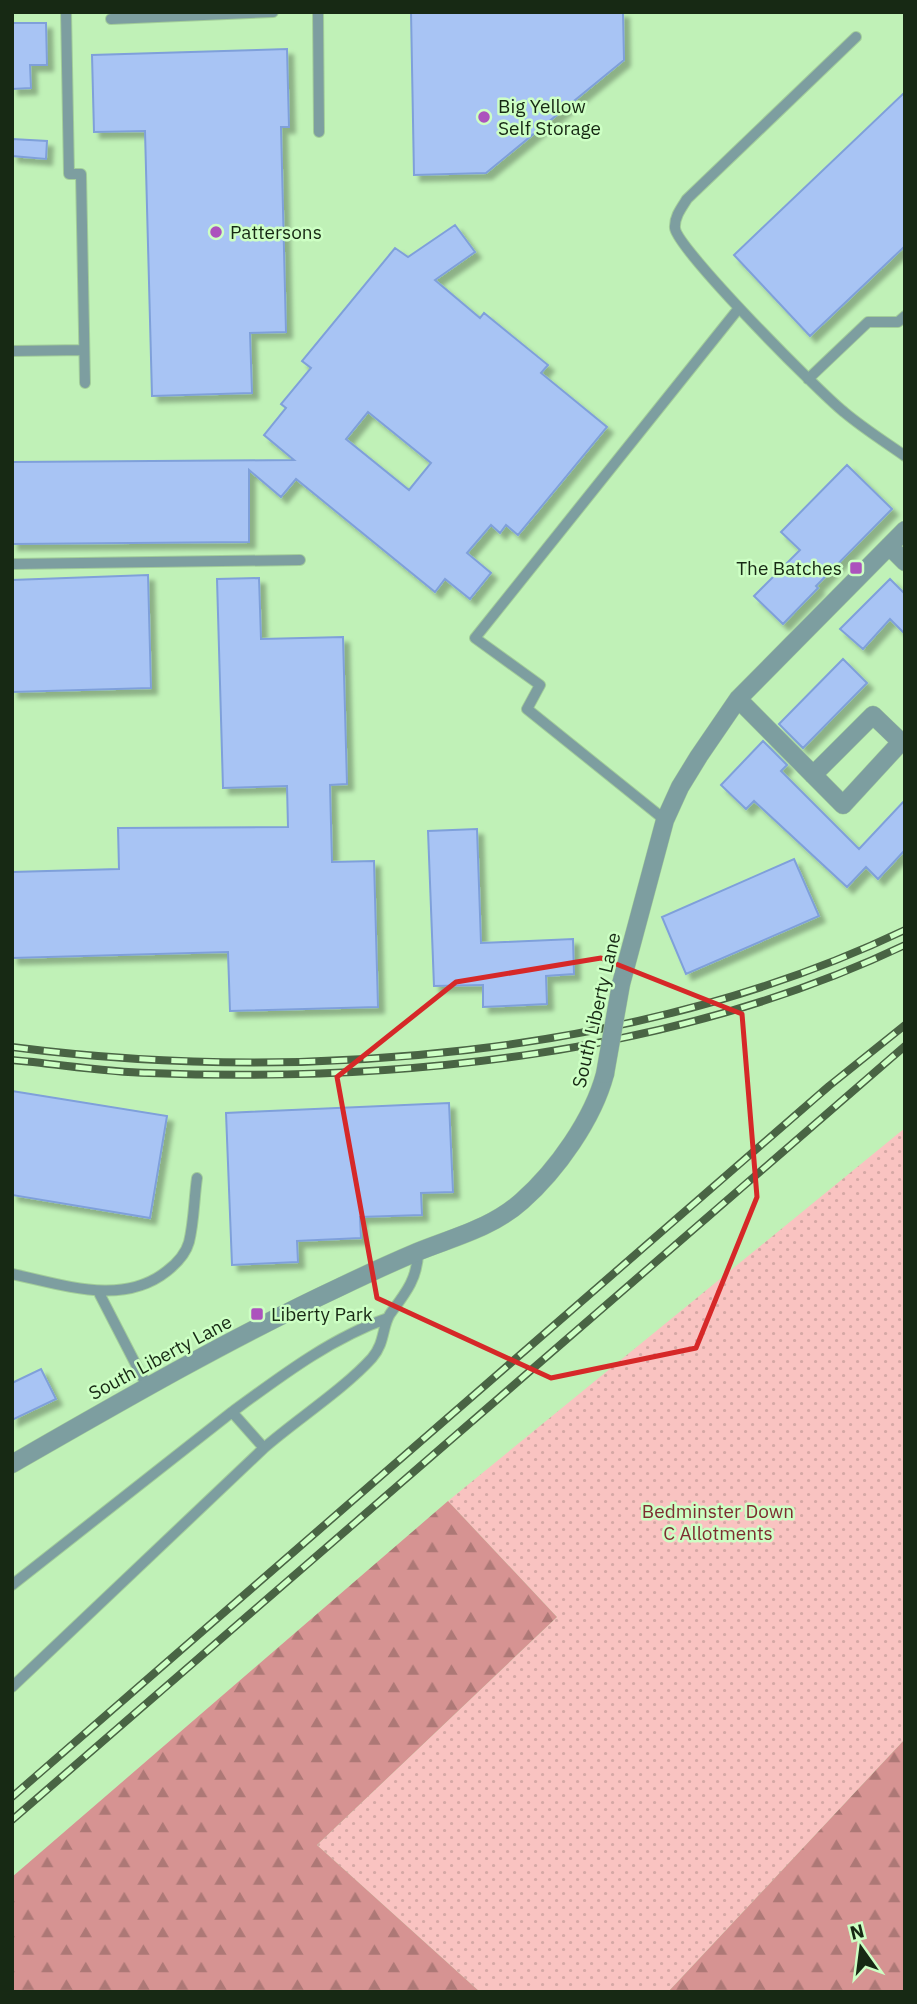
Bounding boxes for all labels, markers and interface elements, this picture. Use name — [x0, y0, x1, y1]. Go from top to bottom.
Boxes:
place label: Big Yellow Self Storage — [498, 94, 601, 140]
marker: Big Yellow Self Storage — [476, 109, 492, 125]
place label: Pattersons — [230, 220, 322, 244]
marker: Pattersons — [208, 224, 224, 240]
place label: The Batches — [736, 556, 842, 580]
marker: The Batches — [848, 560, 864, 576]
street label: South Liberty Lane — [566, 930, 626, 1090]
place label: Liberty Park — [271, 1302, 373, 1326]
marker: Liberty Park — [249, 1306, 265, 1322]
street label: South Liberty Lane — [84, 1309, 236, 1405]
park label: Bedminster Down C Allotments — [642, 1499, 794, 1545]
north arrow — [826, 1913, 896, 1983]
text: N — [847, 1918, 866, 1945]

